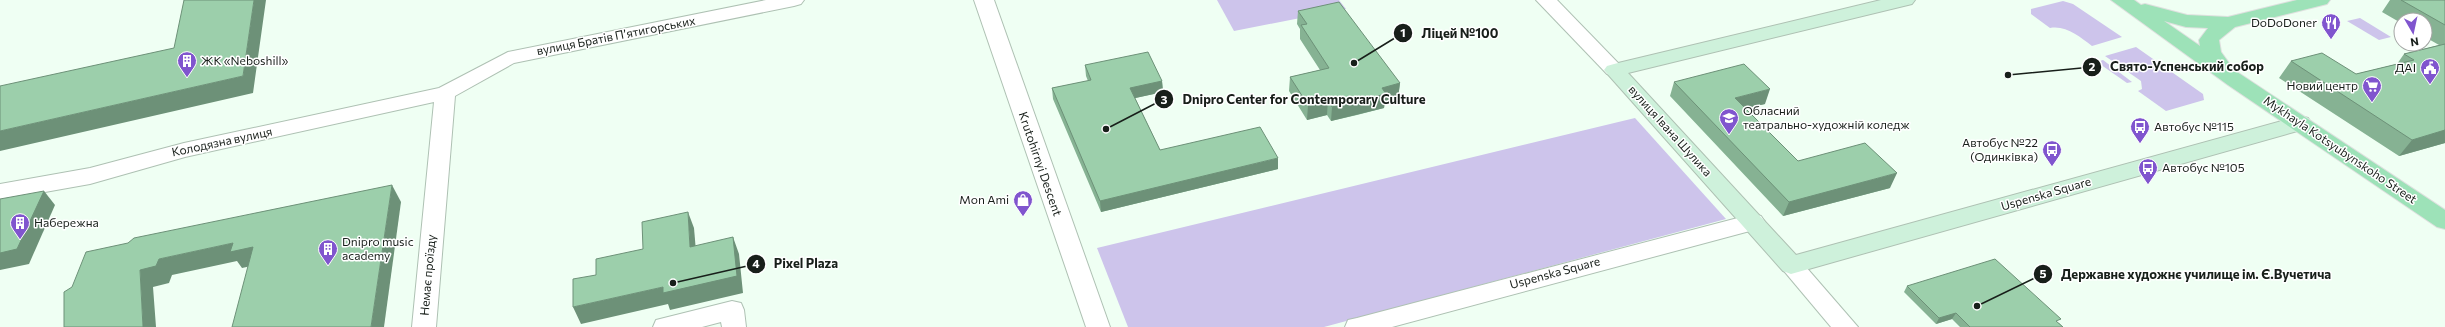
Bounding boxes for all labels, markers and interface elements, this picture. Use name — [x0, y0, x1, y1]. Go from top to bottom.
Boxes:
restaurant icon: DoDoDoner — [2320, 12, 2342, 40]
north arrow — [2393, 12, 2433, 52]
street label: вулиця Братів Пʼятигорських — [535, 13, 697, 57]
place label: DoDoDoner — [2251, 15, 2317, 29]
callout: Ліцей №100 — [1393, 21, 1506, 46]
text: 1 — [1400, 25, 1406, 39]
text: Ліцей №100 — [1422, 25, 1499, 41]
text: N — [2410, 35, 2420, 49]
building icon: ЖК «Neboshill» — [176, 50, 198, 78]
place label: ЖК «Neboshill» — [201, 53, 289, 67]
callout: Свято-Успенський собор — [2082, 54, 2272, 79]
public building icon: ДАІ — [2419, 57, 2441, 85]
text: Свято-Успенський собор — [2110, 58, 2264, 74]
text: 2 — [2089, 59, 2096, 73]
place label: ДАІ — [2395, 60, 2416, 74]
supermarket icon: Новий центр — [2361, 75, 2383, 103]
place label: Новий центр — [2287, 78, 2358, 92]
street label: вулиця Івана Шулика — [1626, 82, 1715, 179]
callout: Dnipro Center for Contemporary Culture — [1154, 87, 1433, 112]
text: Dnipro Center for Contemporary Culture — [1182, 91, 1426, 107]
text: 3 — [1161, 92, 1168, 106]
street label: Mykhayla Kotsyubynskoho Street — [2261, 93, 2420, 206]
place label: Обласний театрально-художній коледж — [1743, 103, 1910, 131]
school or university icon: Обласний театрально-художній коледж — [1718, 107, 1740, 135]
street label: Krutohirnyi Descent — [1017, 110, 1065, 218]
bus stop icon: Автобус №115 — [2129, 116, 2151, 144]
place label: Автобус №115 — [2154, 119, 2234, 133]
street label: Колодязна вулиця — [170, 124, 273, 159]
place label: Автобус №22 (Одинківка) — [1962, 135, 2038, 163]
bus stop icon: Автобус №22 (Одинківка) — [2041, 139, 2063, 167]
bus stop icon: Автобус №105 — [2137, 157, 2159, 185]
place label: Автобус №105 — [2162, 160, 2245, 174]
street label: Uspenska Square — [1999, 173, 2092, 213]
shop icon: Mon Ami — [1012, 189, 1034, 217]
place label: Mon Ami — [959, 192, 1009, 206]
building icon: Набережна — [9, 212, 31, 240]
place label: Набережна — [34, 215, 99, 229]
place label: Dnipro music academy — [342, 234, 414, 262]
street label: Немає проїзду — [416, 234, 438, 316]
building icon: Dnipro music academy — [317, 238, 339, 266]
callout: Pixel Plaza — [746, 251, 846, 276]
street label: Uspenska Square — [1508, 253, 1601, 291]
text: Pixel Plaza — [774, 255, 838, 271]
text: 4 — [752, 256, 760, 270]
callout: Державне художнє училище ім. Є.Вучетича — [2033, 262, 2339, 287]
text: 5 — [2040, 266, 2047, 280]
text: Державне художнє училище ім. Є.Вучетича — [2061, 266, 2331, 282]

